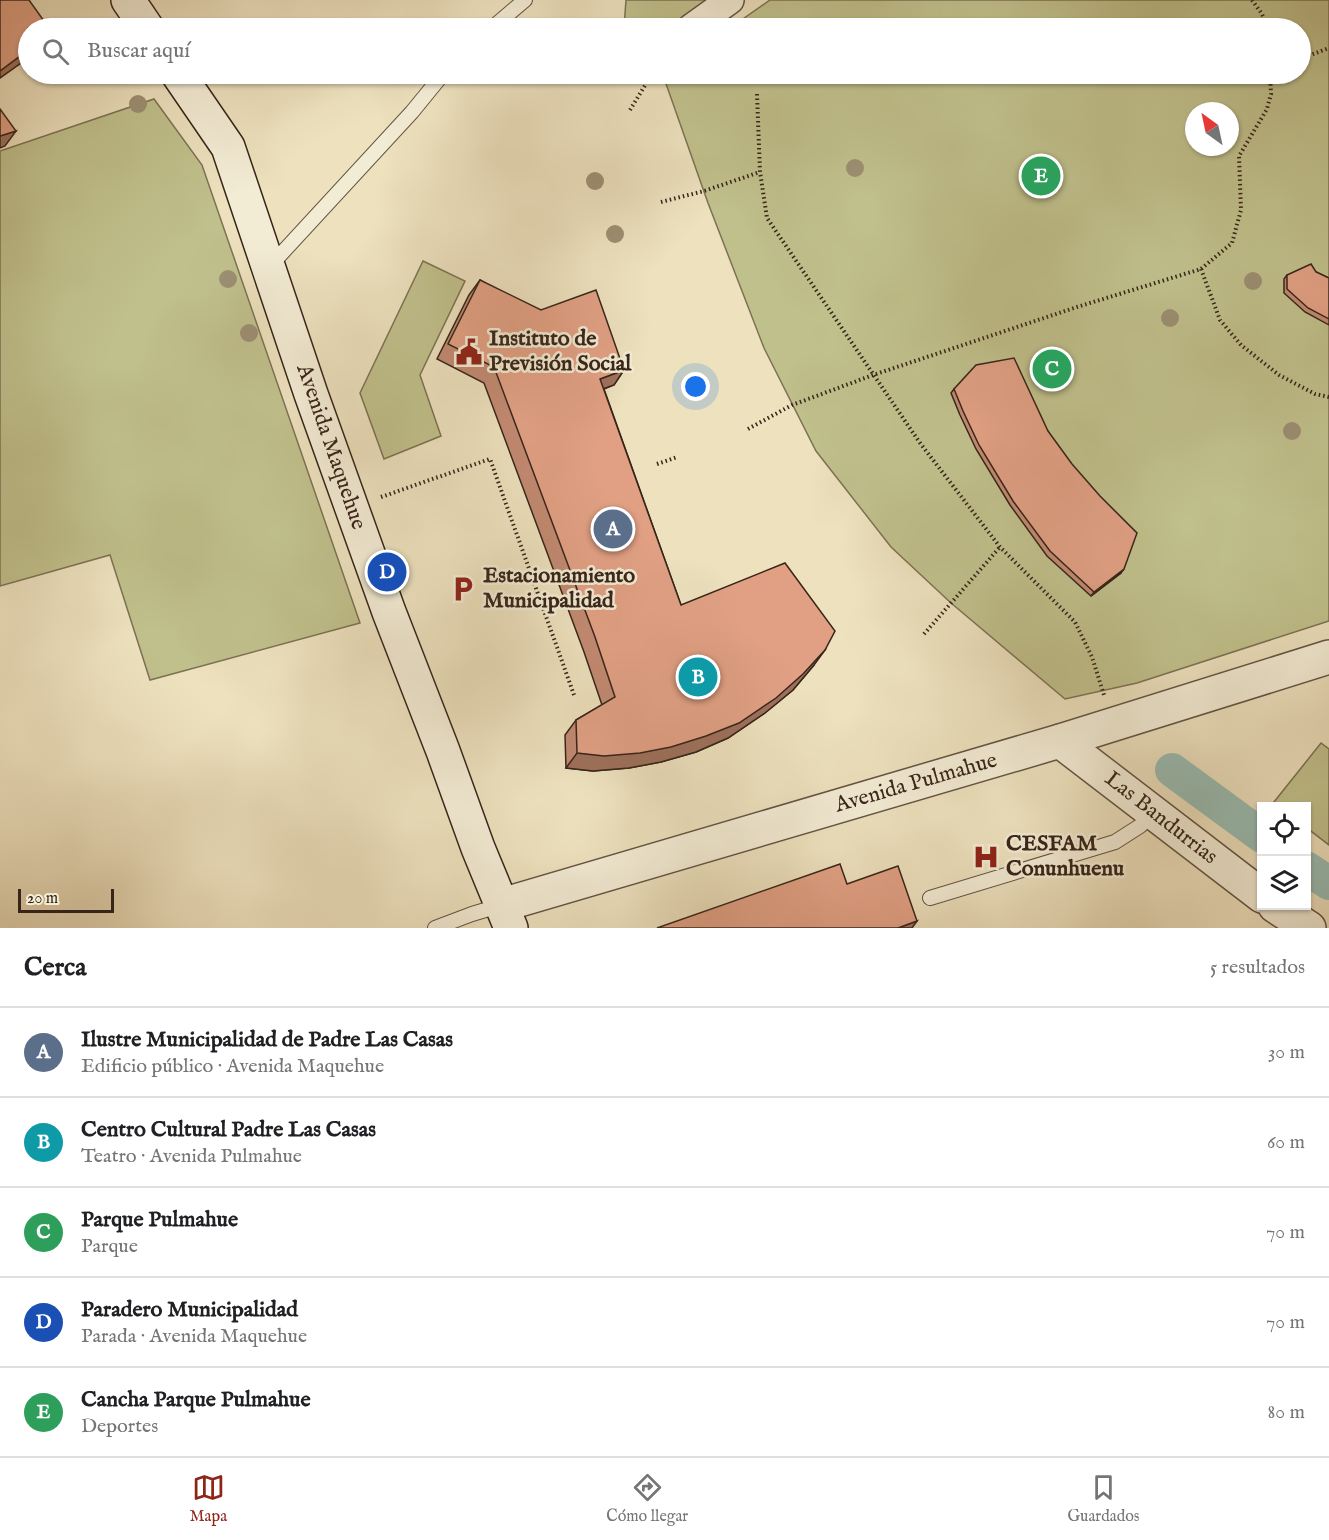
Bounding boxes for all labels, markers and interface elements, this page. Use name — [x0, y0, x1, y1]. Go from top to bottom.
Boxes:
search box — [18, 18, 1311, 84]
icon: search — [39, 35, 72, 68]
text: Buscar aquí — [87, 37, 190, 65]
north arrow — [1185, 102, 1239, 156]
pin: E — [1022, 154, 1060, 198]
place label: Instituto de Previsión Social — [489, 325, 632, 378]
public building icon: Instituto de Previsión Social — [454, 337, 484, 367]
pin: C — [1032, 346, 1072, 392]
street label: Avenida Maquehue — [289, 360, 372, 534]
your location — [681, 372, 710, 401]
pin: A — [594, 506, 632, 552]
pin: D — [368, 550, 406, 594]
place label: Estacionamiento Municipalidad — [483, 562, 635, 615]
parking icon: Estacionamiento Municipalidad — [448, 574, 478, 604]
pin: B — [678, 654, 718, 700]
street label: Avenida Pulmahue — [831, 746, 1000, 820]
street label: Las Bandurrias — [1099, 765, 1223, 871]
map controls — [1257, 802, 1311, 910]
button: locate — [1257, 802, 1311, 856]
place label: CESFAM Conunhuenu — [1006, 830, 1125, 883]
hospital icon: CESFAM Conunhuenu — [971, 842, 1001, 872]
button: layers — [1257, 856, 1311, 910]
scale bar — [18, 886, 114, 914]
text: 20 m — [27, 889, 58, 909]
text: Cerca — [24, 951, 86, 984]
text: 5 resultados — [1210, 955, 1305, 980]
text: Ilustre Municipalidad de Padre Las Casas — [81, 1026, 453, 1054]
text: A — [37, 1040, 50, 1065]
text: 30 m — [1268, 1040, 1305, 1065]
text: Edificio público · Avenida Maquehue — [81, 1054, 384, 1079]
text: Centro Cultural Padre Las Casas — [81, 1116, 376, 1144]
text: B — [37, 1130, 50, 1155]
text: 60 m — [1267, 1130, 1305, 1155]
text: Teatro · Avenida Pulmahue — [81, 1144, 302, 1169]
text: Parque Pulmahue — [81, 1206, 238, 1234]
text: C — [36, 1220, 51, 1245]
text: 70 m — [1266, 1220, 1305, 1245]
text: Parque — [81, 1234, 138, 1259]
text: Paradero Municipalidad — [81, 1296, 298, 1324]
text: D — [35, 1310, 52, 1335]
text: 70 m — [1266, 1310, 1305, 1335]
text: Parada · Avenida Maquehue — [81, 1324, 307, 1349]
text: Cancha Parque Pulmahue — [81, 1386, 311, 1414]
text: E — [37, 1400, 50, 1425]
text: 80 m — [1268, 1400, 1305, 1425]
text: Deportes — [81, 1414, 158, 1439]
tab: Mapa — [190, 1471, 227, 1527]
tab: Cómo llegar — [606, 1471, 688, 1527]
tab: Guardados — [1067, 1471, 1139, 1527]

